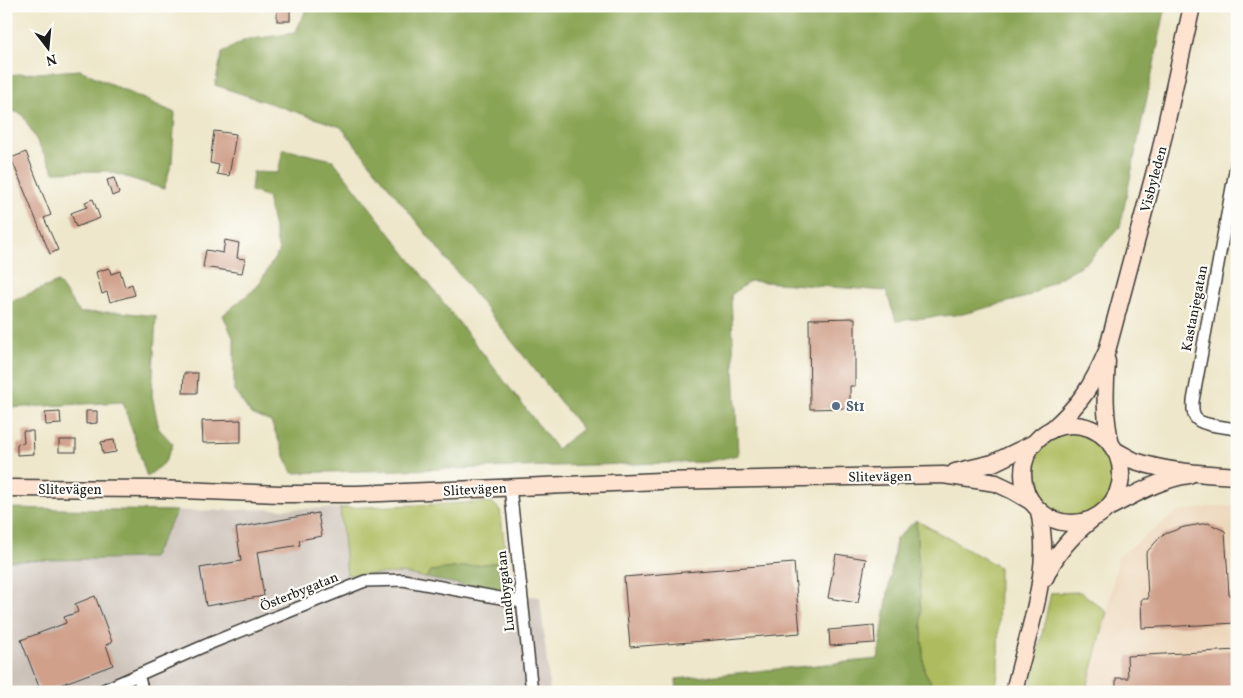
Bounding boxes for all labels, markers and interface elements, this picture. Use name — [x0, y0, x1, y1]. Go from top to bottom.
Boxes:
north arrow — [22, 22, 72, 72]
text: N — [44, 49, 59, 70]
street label: Visbyleden — [1136, 144, 1172, 215]
street label: Kastanjegatan — [1178, 264, 1213, 353]
place label: St1 — [846, 398, 865, 417]
marker: St1 — [830, 400, 842, 412]
street label: Slitevägen — [848, 467, 912, 488]
street label: Slitevägen — [443, 479, 507, 502]
street label: Slitevägen — [38, 481, 102, 500]
street label: Lundbygatan — [493, 549, 520, 632]
street label: Österbygatan — [258, 568, 341, 617]

